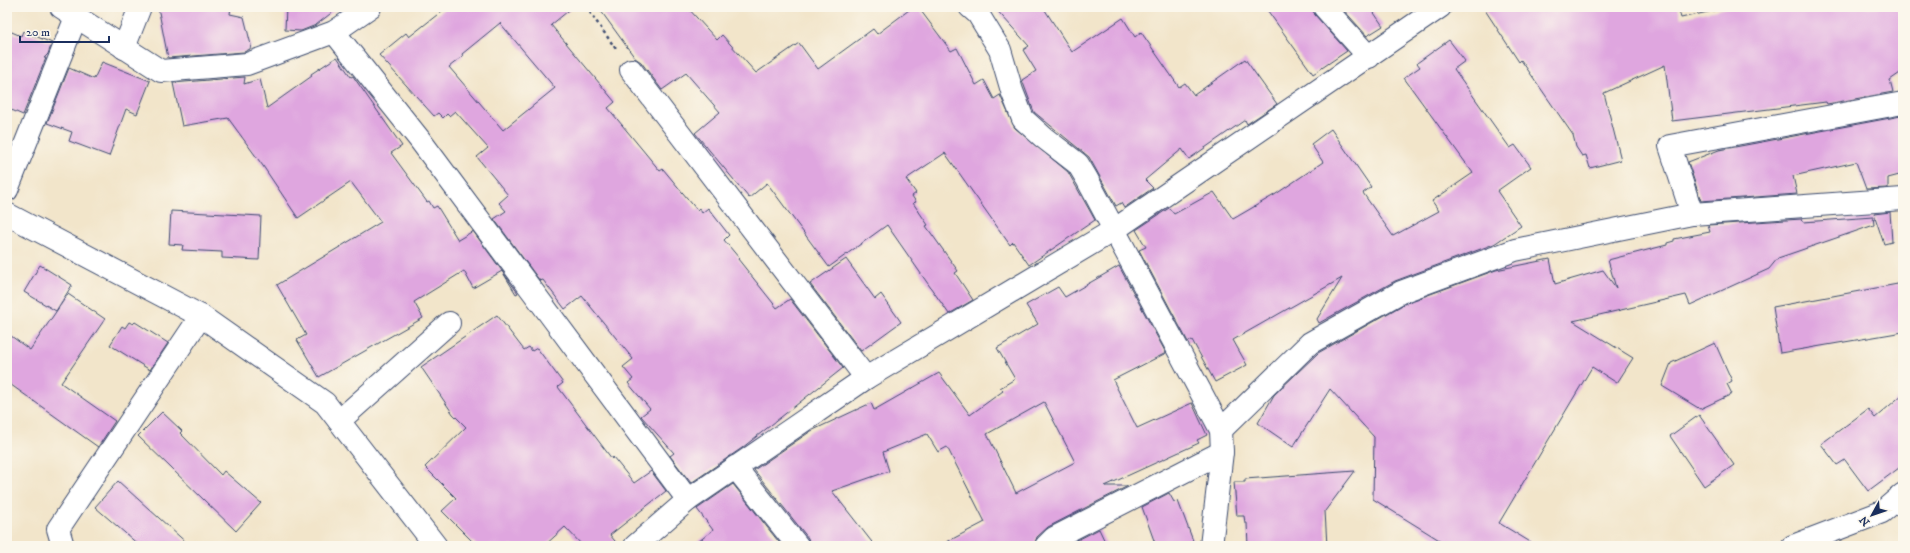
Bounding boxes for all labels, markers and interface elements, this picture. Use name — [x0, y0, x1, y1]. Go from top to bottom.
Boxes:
scale bar — [20, 18, 109, 44]
text: 20 m — [26, 25, 50, 40]
north arrow — [1852, 495, 1892, 535]
text: N — [1857, 513, 1873, 529]

